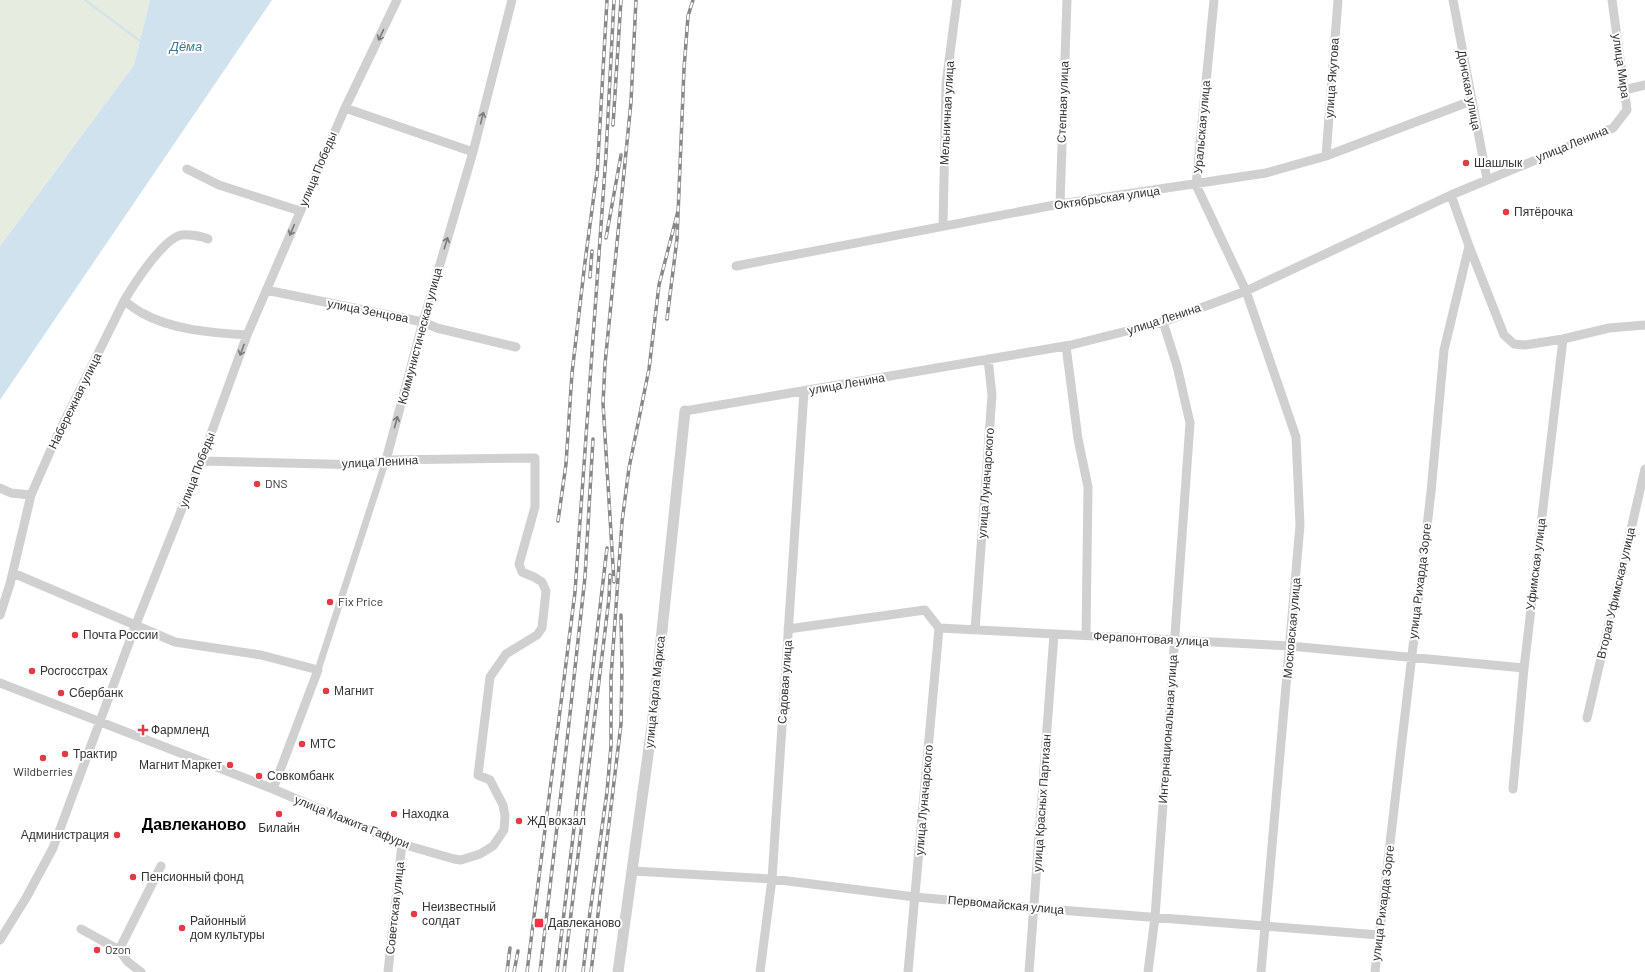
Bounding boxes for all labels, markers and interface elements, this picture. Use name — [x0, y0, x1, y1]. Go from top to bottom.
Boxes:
one-way arrow — [377, 29, 384, 41]
street label: улица Мира — [1610, 32, 1634, 100]
street label: улица Якутова — [1321, 37, 1342, 119]
water label: Дёма — [168, 38, 202, 54]
street label: Донская улица — [1454, 48, 1485, 132]
street label: Мельничная улица — [936, 60, 957, 166]
street label: Степная улица — [1054, 60, 1071, 143]
street label: Уральская улица — [1190, 79, 1213, 174]
one-way arrow — [479, 112, 486, 125]
street label: улица Ленина — [1534, 122, 1610, 165]
street label: улица Победы — [295, 129, 340, 208]
place label: Шашлык — [1474, 155, 1523, 169]
marker: Шашлык — [1461, 158, 1471, 168]
street label: Октябрьская улица — [1053, 183, 1161, 212]
place label: Пятёрочка — [1514, 204, 1573, 219]
marker: Пятёрочка — [1501, 207, 1511, 217]
one-way arrow — [287, 223, 295, 235]
one-way arrow — [443, 237, 450, 250]
street label: Коммунистическая улица — [394, 266, 445, 406]
street label: улица Зенцова — [326, 295, 410, 326]
street label: улица Ленина — [1125, 299, 1203, 337]
one-way arrow — [237, 343, 245, 355]
street label: Набережная улица — [45, 350, 104, 451]
street label: улица Ленина — [808, 369, 886, 398]
one-way arrow — [393, 416, 401, 429]
street label: улица Луначарского — [974, 427, 997, 539]
street label: улица Победы — [175, 430, 218, 510]
street label: улица Ленина — [341, 452, 419, 471]
place label: DNS — [265, 476, 288, 490]
marker: DNS — [252, 479, 262, 489]
street label: Уфимская улица — [1522, 517, 1549, 611]
street label: улица Рихарда Зорге — [1405, 522, 1434, 640]
street label: Вторая Уфимская улица — [1593, 525, 1638, 660]
street label: Московская улица — [1280, 577, 1303, 679]
place label: Fix Price — [338, 594, 383, 608]
marker: Fix Price — [325, 597, 335, 607]
place label: Почта России — [83, 627, 158, 641]
street label: Ферапонтовая улица — [1093, 628, 1210, 649]
marker: Почта России — [70, 630, 80, 640]
street label: улица Карла Маркса — [641, 635, 668, 749]
street label: Садовая улица — [774, 639, 795, 724]
street label: Интернациональная улица — [1155, 654, 1180, 804]
place label: Росгосстрах — [40, 663, 108, 678]
marker: Росгосстрах — [27, 666, 37, 676]
place label: Магнит — [334, 683, 375, 697]
place label: Сбербанк — [69, 685, 124, 700]
marker: Магнит — [321, 686, 331, 696]
marker: Сбербанк — [56, 688, 66, 698]
place label: Фармленд — [151, 722, 209, 737]
marker: Фармленд — [138, 725, 148, 735]
street label: улица Красных Партизан — [1029, 734, 1054, 872]
place label: МТС — [310, 736, 336, 750]
marker: МТС — [297, 739, 307, 749]
street label: улица Луначарского — [911, 744, 936, 856]
place label: Трактир — [73, 746, 118, 761]
marker: Трактир — [60, 749, 70, 759]
marker: Wildberries — [38, 753, 48, 763]
place label: Магнит Маркет — [139, 757, 222, 772]
marker: Магнит Маркет — [225, 760, 235, 770]
place label: Wildberries — [13, 764, 73, 778]
place label: Совкомбанк — [267, 768, 335, 782]
marker: Совкомбанк — [254, 771, 264, 781]
street label: улица Мажита Гафури — [292, 792, 412, 851]
place label: Находка — [402, 806, 449, 821]
marker: Билайн — [274, 809, 284, 819]
marker: Находка — [389, 809, 399, 819]
place label: ЖД вокзал — [527, 813, 586, 828]
district label: Давлеканово — [142, 814, 246, 833]
marker: ЖД вокзал — [514, 816, 524, 826]
place label: Билайн — [258, 820, 300, 834]
place label: Администрация — [21, 827, 109, 842]
marker: Администрация — [112, 830, 122, 840]
street label: улица Рихарда Зорге — [1368, 844, 1397, 962]
street label: Советская улица — [382, 860, 407, 955]
place label: Пенсионный фонд — [141, 869, 243, 884]
marker: Пенсионный фонд — [128, 872, 138, 882]
street label: Первомайская улица — [947, 892, 1065, 917]
place label: Неизвестный солдат — [422, 899, 496, 928]
marker: Неизвестный солдат — [409, 909, 419, 919]
place label: Районный дом культуры — [190, 913, 265, 942]
place label: Давлеканово — [548, 915, 621, 930]
marker: Давлеканово — [533, 917, 545, 929]
marker: Районный дом культуры — [177, 923, 187, 933]
place label: Ozon — [105, 942, 131, 956]
marker: Ozon — [92, 945, 102, 955]

